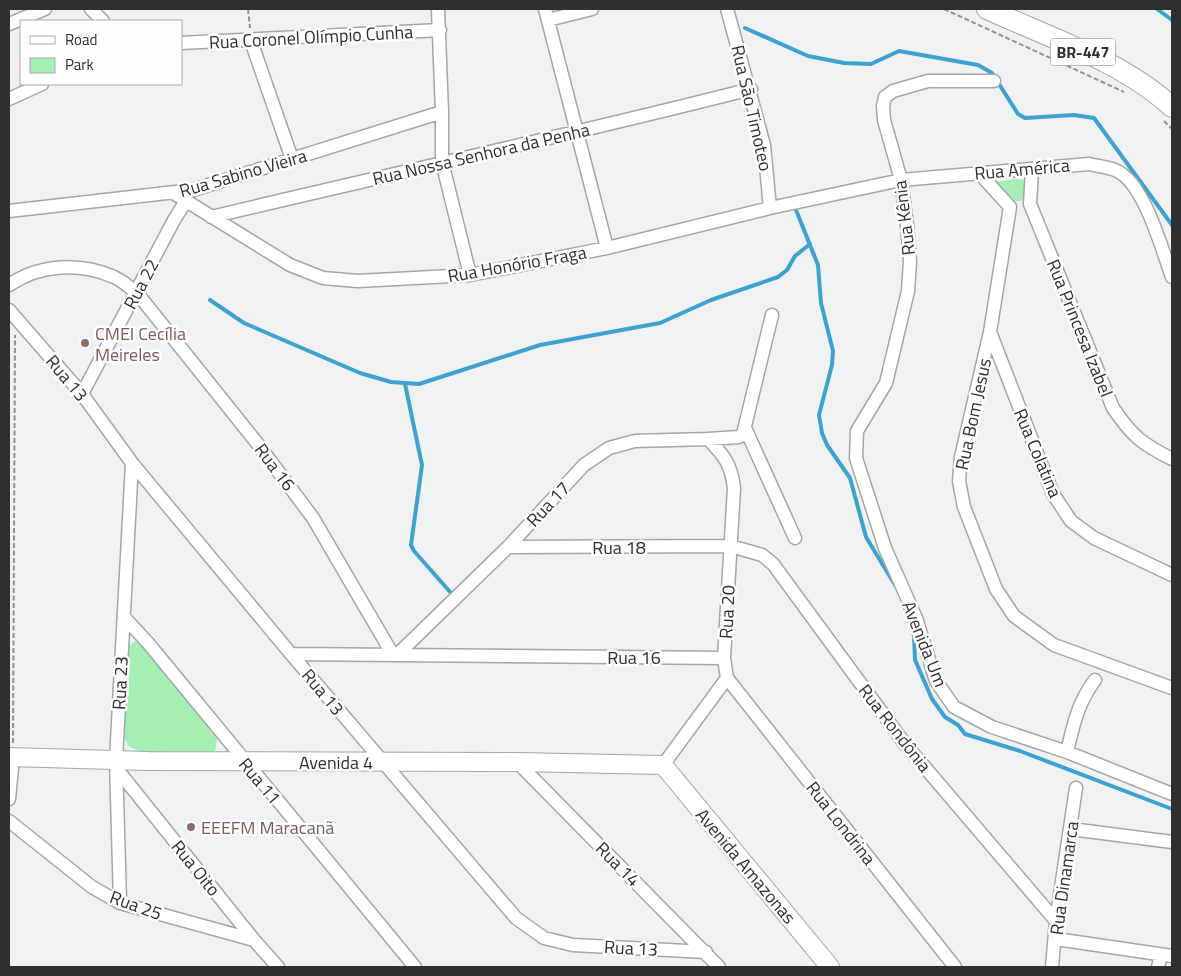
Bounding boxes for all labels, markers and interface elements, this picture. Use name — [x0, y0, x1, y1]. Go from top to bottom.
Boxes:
street label: Rua Coronel Olímpio Cunha — [208, 18, 414, 56]
legend — [20, 20, 182, 85]
text: Road — [65, 28, 97, 51]
road number: BR-447 — [1050, 38, 1116, 66]
street label: Rua São Timoteo — [724, 42, 780, 174]
text: Park — [65, 53, 94, 76]
street label: Rua Nossa Senhora da Penha — [370, 116, 592, 192]
street label: Rua Sabino Vieira — [176, 142, 310, 204]
street label: Rua América — [973, 151, 1071, 187]
street label: Rua Kênia — [886, 179, 922, 257]
street label: Rua Honório Fraga — [445, 239, 589, 289]
street label: Rua 22 — [116, 254, 166, 314]
street label: Rua Princesa Izabel — [1040, 255, 1120, 401]
place label: CMEI Cecília Meireles — [95, 320, 186, 368]
marker: CMEI Cecília Meireles — [79, 337, 91, 349]
street label: Rua 13 — [39, 349, 95, 407]
street label: Rua Bom Jesus — [948, 356, 998, 472]
street label: Rua Colatina — [1007, 404, 1069, 502]
street label: Rua 16 — [248, 437, 302, 497]
street label: Rua 17 — [520, 475, 576, 533]
street label: Rua 18 — [592, 534, 646, 561]
street label: Rua 20 — [712, 584, 742, 640]
street label: Avenida Um — [895, 597, 955, 691]
street label: Rua 16 — [607, 644, 661, 671]
street label: Rua 23 — [105, 655, 135, 711]
street label: Rua 13 — [295, 663, 351, 721]
street label: Rua Rondônia — [852, 678, 938, 778]
street label: Avenida 4 — [299, 749, 373, 776]
street label: Rua 11 — [232, 752, 288, 810]
street label: Rua Londrina — [800, 775, 882, 871]
street label: Avenida Amazonas — [690, 802, 802, 930]
place label: EEEFM Maracanã — [201, 814, 334, 841]
street label: Rua Dinamarca — [1043, 819, 1085, 937]
marker: EEEFM Maracanã — [185, 821, 197, 833]
street label: Rua Oito — [165, 834, 227, 902]
street label: Rua 14 — [589, 835, 647, 893]
street label: Rua 25 — [106, 883, 166, 927]
street label: Rua 13 — [603, 933, 659, 963]

